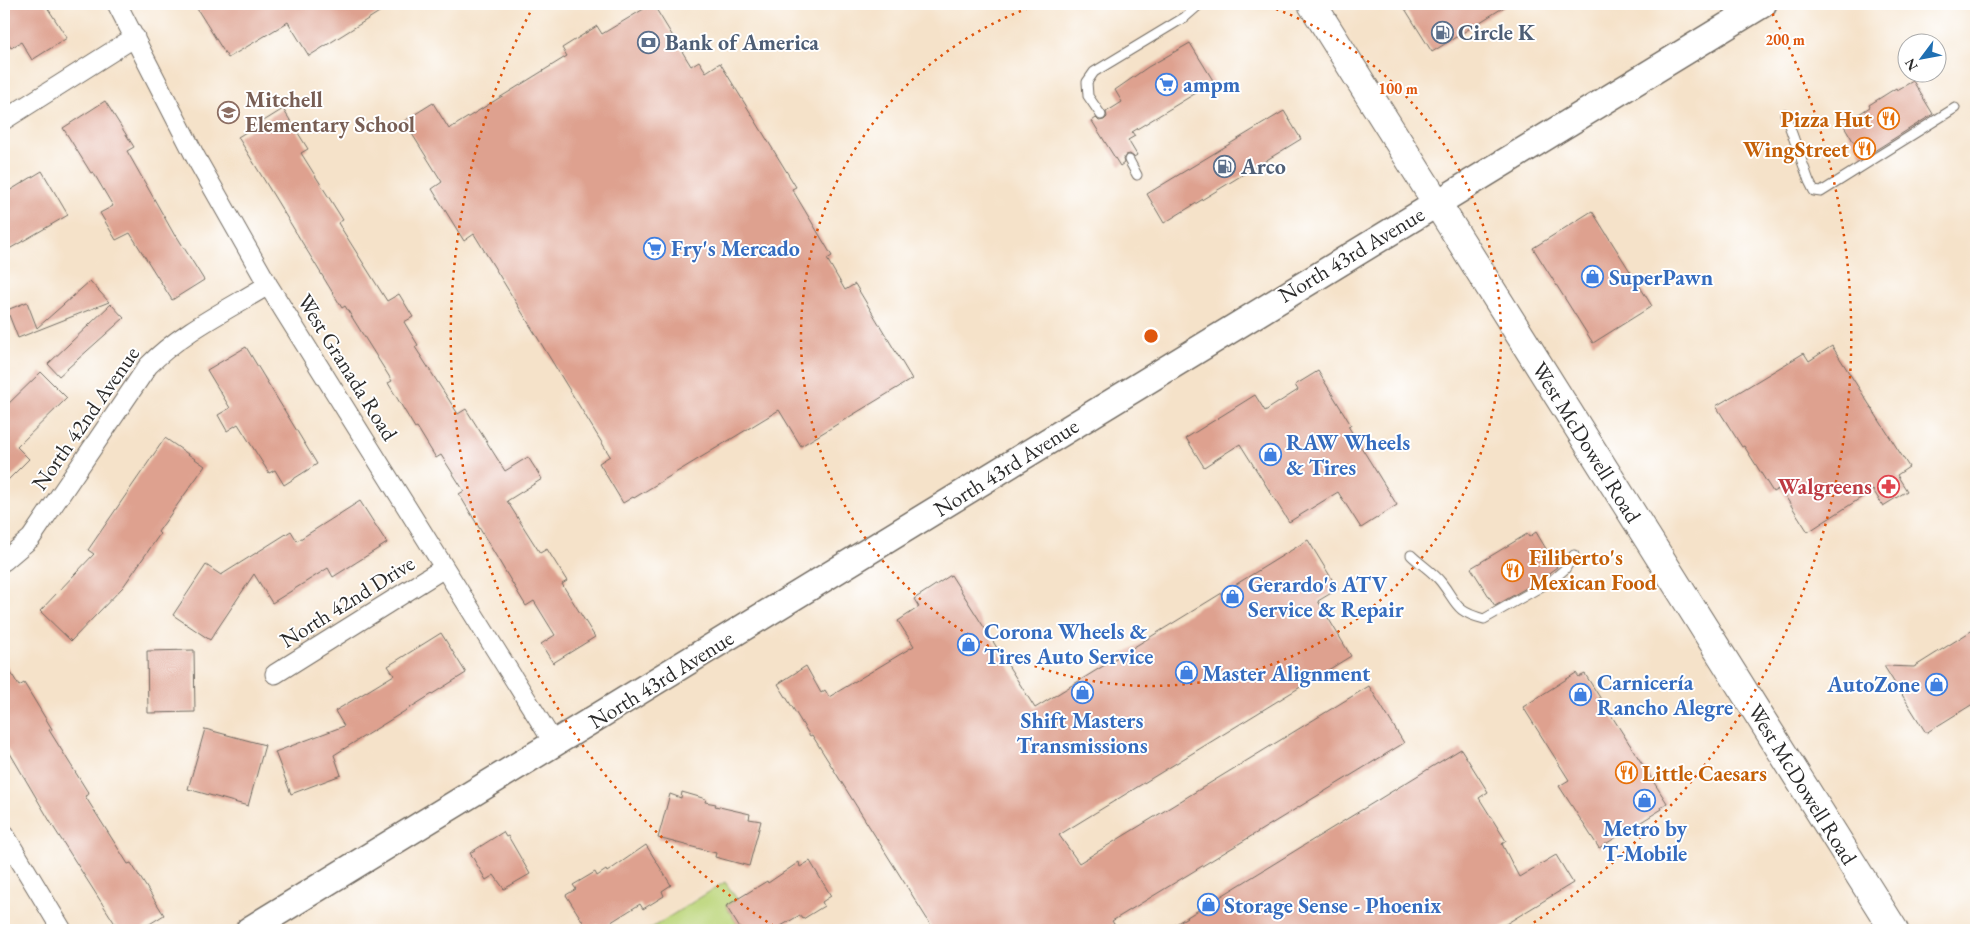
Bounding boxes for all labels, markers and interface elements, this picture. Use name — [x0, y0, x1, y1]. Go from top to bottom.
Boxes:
place label: Circle K — [1458, 18, 1535, 47]
fuel station icon: Circle K — [1430, 20, 1454, 44]
place label: Bank of America — [665, 28, 819, 57]
bank icon: Bank of America — [637, 30, 661, 54]
text: 200 m — [1765, 30, 1805, 49]
north arrow — [1898, 32, 1948, 82]
text: N — [1900, 55, 1922, 74]
place label: ampm — [1183, 70, 1241, 99]
supermarket icon: ampm — [1155, 72, 1179, 96]
text: 100 m — [1378, 79, 1418, 98]
place label: Mitchell Elementary School — [245, 85, 415, 139]
school or university icon: Mitchell Elementary School — [217, 100, 241, 124]
place label: Pizza Hut — [1780, 105, 1873, 134]
restaurant icon: Pizza Hut — [1876, 107, 1900, 131]
place label: WingStreet — [1743, 135, 1850, 164]
restaurant icon: WingStreet — [1853, 137, 1877, 161]
place label: Arco — [1240, 152, 1286, 181]
fuel station icon: Arco — [1213, 154, 1237, 178]
street label: North 43rd Avenue — [1273, 199, 1430, 309]
place label: Fry's Mercado — [671, 234, 800, 263]
supermarket icon: Fry's Mercado — [643, 236, 667, 260]
place label: SuperPawn — [1609, 263, 1714, 292]
shop icon: SuperPawn — [1581, 265, 1605, 289]
street label: West Granada Road — [291, 288, 405, 447]
centre of rings — [1142, 327, 1160, 345]
street label: North 42nd Avenue — [25, 340, 146, 496]
street label: West McDowell Road — [1525, 356, 1648, 529]
street label: North 43rd Avenue — [928, 411, 1084, 524]
place label: RAW Wheels & Tires — [1286, 428, 1410, 482]
shop icon: RAW Wheels & Tires — [1258, 443, 1282, 467]
place label: Walgreens — [1778, 472, 1872, 501]
pharmacy icon: Walgreens — [1876, 474, 1900, 498]
place label: Filiberto's Mexican Food — [1529, 543, 1657, 597]
street label: North 42nd Drive — [274, 548, 420, 654]
restaurant icon: Filiberto's Mexican Food — [1501, 558, 1525, 582]
place label: Gerardo's ATV Service & Repair — [1248, 570, 1405, 624]
shop icon: Gerardo's ATV Service & Repair — [1220, 585, 1244, 609]
place label: Corona Wheels & Tires Auto Service — [984, 617, 1153, 671]
street label: North 43rd Avenue — [583, 623, 739, 736]
shop icon: Corona Wheels & Tires Auto Service — [956, 632, 980, 656]
place label: Master Alignment — [1202, 659, 1371, 688]
shop icon: Master Alignment — [1174, 661, 1198, 685]
place label: Carnicería Rancho Alegre — [1597, 668, 1733, 722]
place label: AutoZone — [1826, 670, 1920, 699]
shop icon: AutoZone — [1924, 672, 1948, 696]
shop icon: Shift Masters Transmissions — [1070, 681, 1094, 705]
shop icon: Carnicería Rancho Alegre — [1569, 683, 1593, 707]
street label: West McDowell Road — [1741, 698, 1864, 871]
place label: Shift Masters Transmissions — [1016, 706, 1148, 760]
place label: Little Caesars — [1642, 759, 1767, 788]
restaurant icon: Little Caesars — [1614, 761, 1638, 785]
shop icon: Metro by T-Mobile — [1633, 789, 1657, 813]
place label: Metro by T-Mobile — [1603, 814, 1688, 868]
place label: Storage Sense - Phoenix — [1224, 891, 1441, 920]
shop icon: Storage Sense - Phoenix — [1196, 893, 1220, 917]

